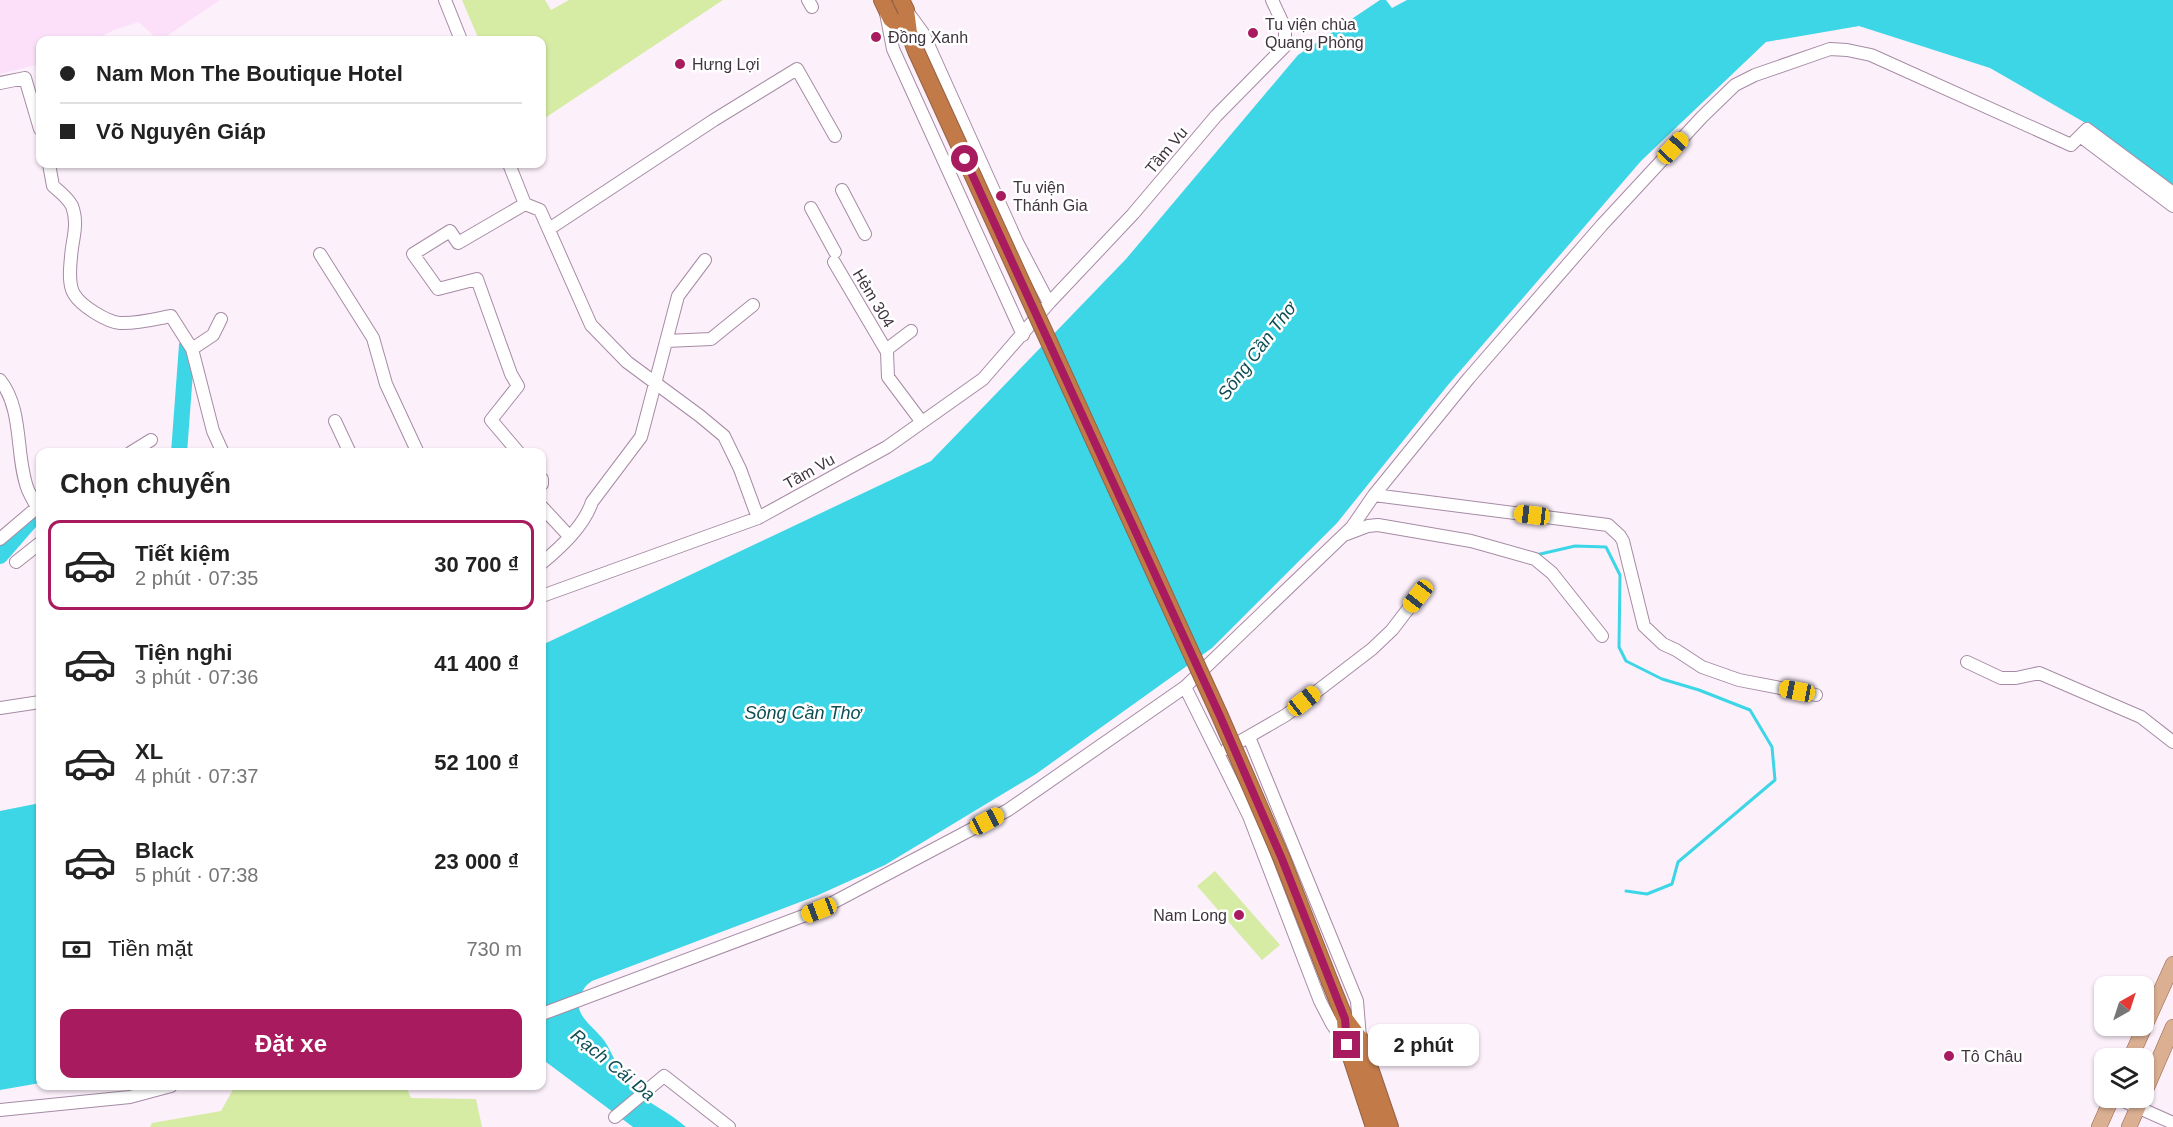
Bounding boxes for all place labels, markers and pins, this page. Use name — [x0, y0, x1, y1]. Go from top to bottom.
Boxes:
place label: Tu viện chùa Quang Phòng — [1265, 16, 1364, 51]
marker: Tu viện chùa Quang Phòng — [1246, 26, 1260, 40]
place label: Đồng Xanh — [888, 29, 968, 46]
marker: Đồng Xanh — [869, 30, 883, 44]
place label: Hưng Lợi — [692, 56, 759, 73]
marker: Hưng Lợi — [673, 57, 687, 71]
place label: Tu viện Thánh Gia — [1013, 179, 1088, 214]
marker: Tu viện Thánh Gia — [994, 189, 1008, 203]
place label: Nam Long — [1153, 907, 1227, 924]
marker: Nam Long — [1232, 908, 1246, 922]
place label: Tô Châu — [1961, 1048, 2022, 1065]
marker: Tô Châu — [1942, 1049, 1956, 1063]

